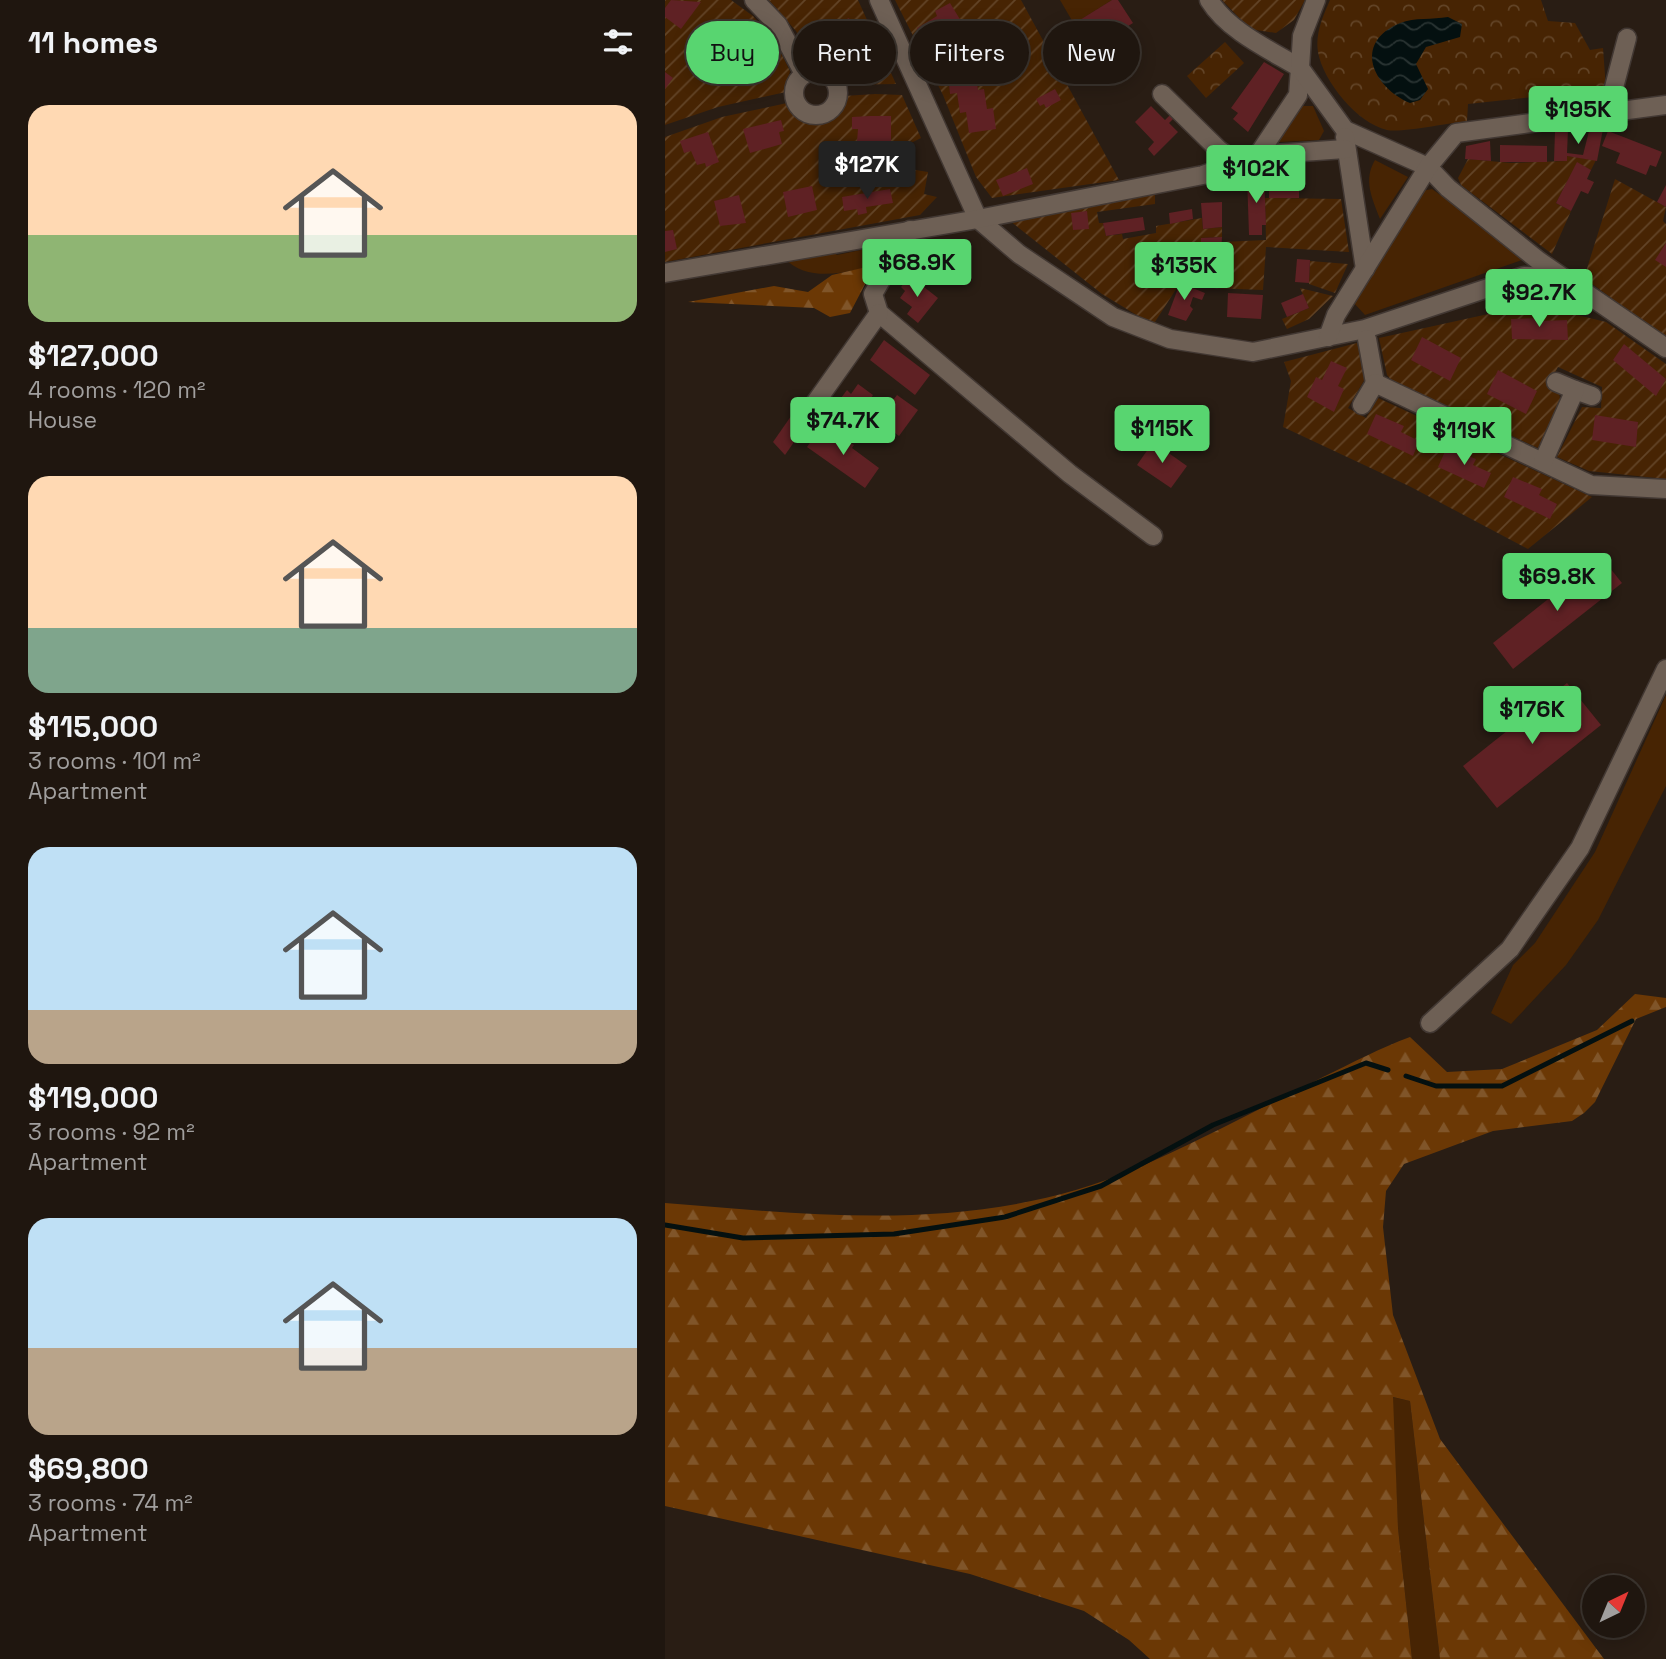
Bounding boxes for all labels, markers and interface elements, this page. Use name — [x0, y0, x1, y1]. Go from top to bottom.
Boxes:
chip: Buy — [686, 21, 779, 84]
chip: Rent — [793, 21, 896, 84]
chip: Filters — [910, 21, 1029, 84]
chip: New — [1043, 21, 1140, 84]
text: 11 homes — [28, 23, 158, 62]
icon: filters — [599, 23, 637, 61]
pin: $195K — [1529, 86, 1627, 146]
text: $195K — [1545, 94, 1611, 124]
pin: $127K — [818, 142, 916, 201]
pin: $102K — [1207, 146, 1305, 205]
text: $127K — [835, 149, 899, 179]
icon: home — [270, 150, 396, 276]
text: $102K — [1222, 153, 1290, 183]
pin: $68.9K — [860, 240, 974, 299]
pin: $135K — [1135, 243, 1233, 302]
text: $68.9K — [878, 247, 956, 277]
text: $135K — [1151, 250, 1217, 280]
pin: $92.7K — [1482, 270, 1596, 329]
text: $92.7K — [1501, 277, 1577, 307]
text: $127,000 — [28, 336, 159, 375]
text: 4 rooms · 120 m² — [28, 375, 205, 405]
pin: $74.7K — [786, 398, 900, 457]
text: House — [28, 405, 97, 435]
text: $74.7K — [806, 405, 880, 435]
pin: $115K — [1113, 406, 1211, 465]
pin: $119K — [1415, 407, 1513, 467]
text: $115K — [1131, 413, 1193, 443]
text: $119K — [1432, 415, 1496, 445]
icon: home — [270, 521, 396, 647]
pin: $69.8K — [1500, 554, 1614, 613]
text: $69.8K — [1518, 561, 1596, 591]
pin: $176K — [1483, 686, 1581, 746]
text: $176K — [1499, 694, 1565, 724]
text: $115,000 — [28, 707, 158, 746]
text: 3 rooms · 101 m² — [28, 746, 201, 776]
text: Apartment — [28, 776, 148, 806]
icon: home — [270, 892, 396, 1018]
text: $119,000 — [28, 1078, 158, 1117]
text: 3 rooms · 92 m² — [28, 1117, 195, 1147]
text: Apartment — [28, 1147, 148, 1177]
icon: home — [270, 1263, 396, 1389]
text: $69,800 — [28, 1449, 149, 1488]
text: 3 rooms · 74 m² — [28, 1488, 193, 1518]
text: Apartment — [28, 1518, 148, 1548]
north arrow — [1582, 1575, 1645, 1638]
map controls — [1582, 1575, 1645, 1638]

